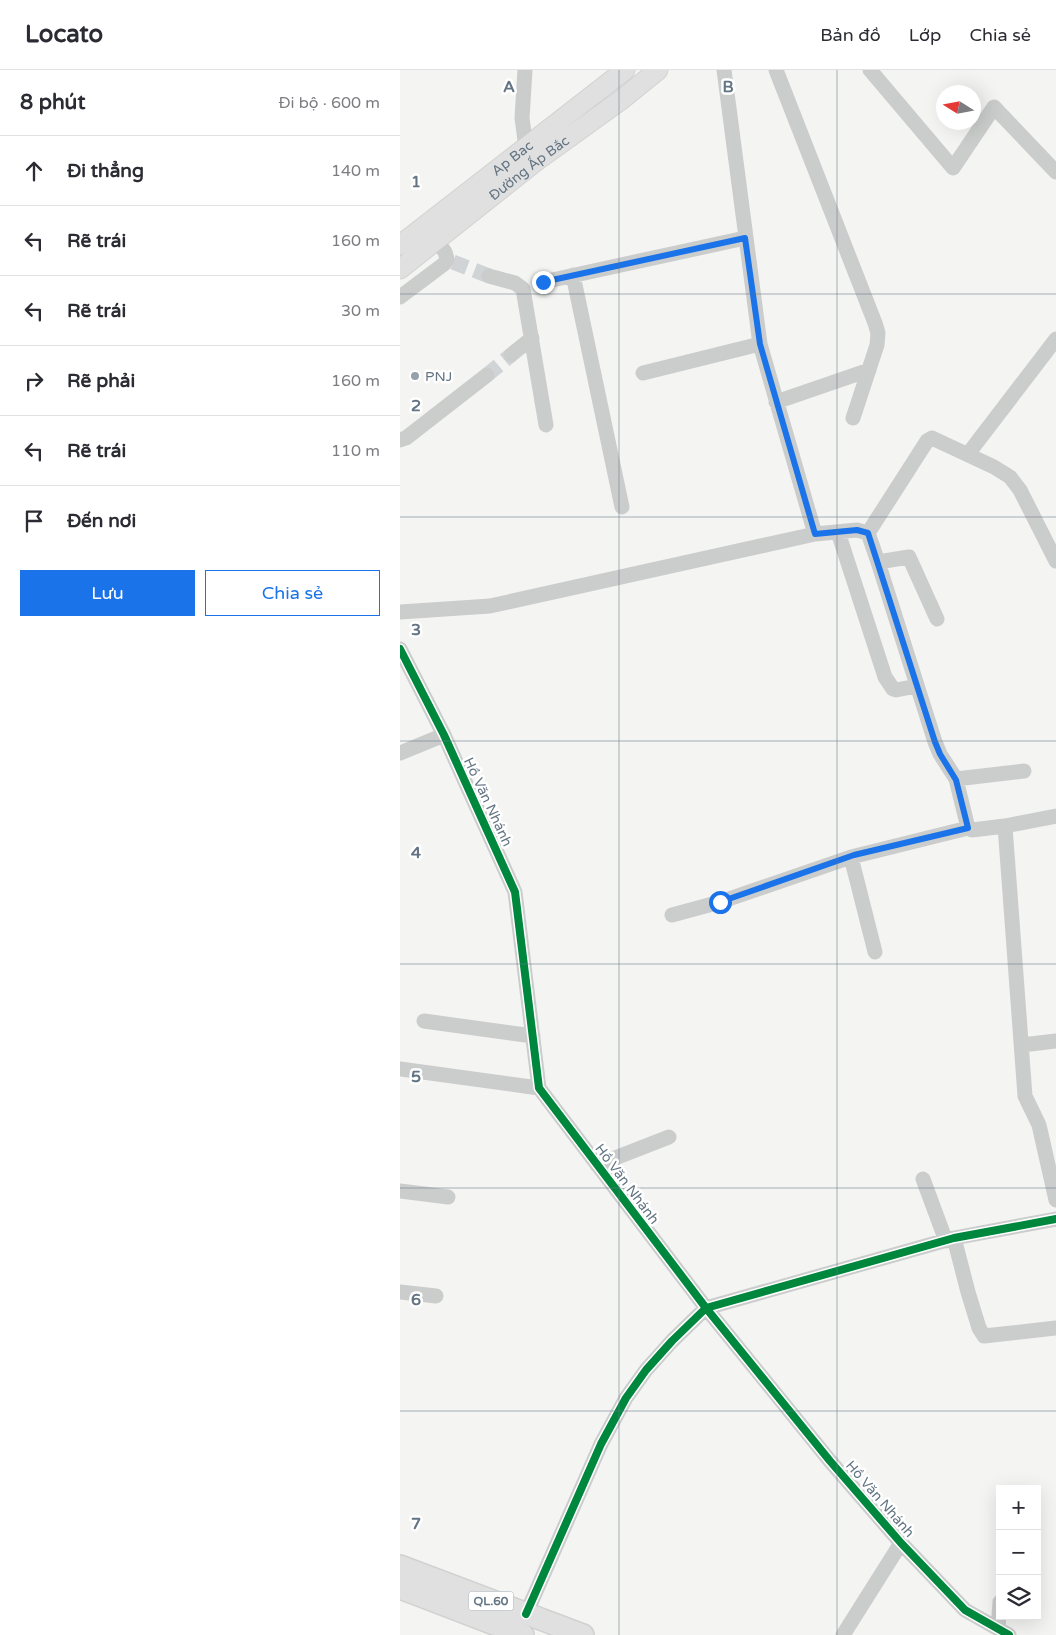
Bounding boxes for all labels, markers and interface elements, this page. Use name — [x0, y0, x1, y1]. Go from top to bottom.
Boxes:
text: Locato — [25, 20, 103, 49]
text: Bản đồ — [820, 24, 881, 46]
text: Lớp — [909, 24, 941, 46]
text: Chia sẻ — [969, 24, 1031, 46]
text: A — [503, 77, 515, 97]
text: B — [722, 77, 734, 97]
north arrow — [936, 85, 981, 130]
text: 8 phút — [20, 90, 85, 115]
text: Đi bộ · 600 m — [279, 93, 380, 113]
street label: Đường Ấp Bắc — [485, 132, 572, 204]
street label: Ap Bac — [488, 136, 536, 179]
icon: ahead — [20, 157, 48, 185]
text: Đi thẳng — [67, 160, 144, 182]
text: 140 m — [331, 161, 380, 181]
text: 1 — [411, 172, 421, 192]
icon: left — [20, 227, 48, 255]
text: Rẽ trái — [67, 230, 126, 252]
text: 160 m — [331, 231, 380, 251]
route end — [532, 271, 555, 294]
icon: left — [20, 297, 48, 325]
text: Rẽ trái — [67, 300, 126, 322]
text: 30 m — [341, 301, 380, 321]
icon: right — [20, 367, 48, 395]
place label: PNJ — [425, 368, 452, 385]
text: Rẽ phải — [67, 370, 135, 392]
marker: PNJ — [409, 370, 421, 382]
text: 160 m — [331, 371, 380, 391]
text: 2 — [411, 396, 421, 416]
icon: left — [20, 437, 48, 465]
text: Rẽ trái — [67, 440, 126, 462]
text: 110 m — [331, 441, 380, 461]
icon: arrive — [20, 507, 48, 535]
text: Đến nơi — [67, 510, 136, 532]
button: Lưu — [20, 570, 195, 616]
button: Chia sẻ — [205, 570, 380, 616]
text: 3 — [411, 620, 421, 640]
street label: Hồ Văn Nhánh — [460, 755, 516, 849]
text: 4 — [411, 843, 421, 863]
route start — [709, 891, 732, 914]
text: 5 — [411, 1067, 421, 1087]
street label: Hồ Văn Nhánh — [591, 1141, 663, 1227]
text: 6 — [411, 1290, 421, 1310]
street label: Hồ Văn Nhánh — [842, 1457, 918, 1541]
map controls — [996, 1485, 1041, 1620]
button: + — [996, 1485, 1041, 1530]
text: 7 — [411, 1514, 421, 1534]
button: − — [996, 1530, 1041, 1575]
button: layers — [996, 1575, 1041, 1620]
road number: QL.60 — [468, 1592, 514, 1610]

